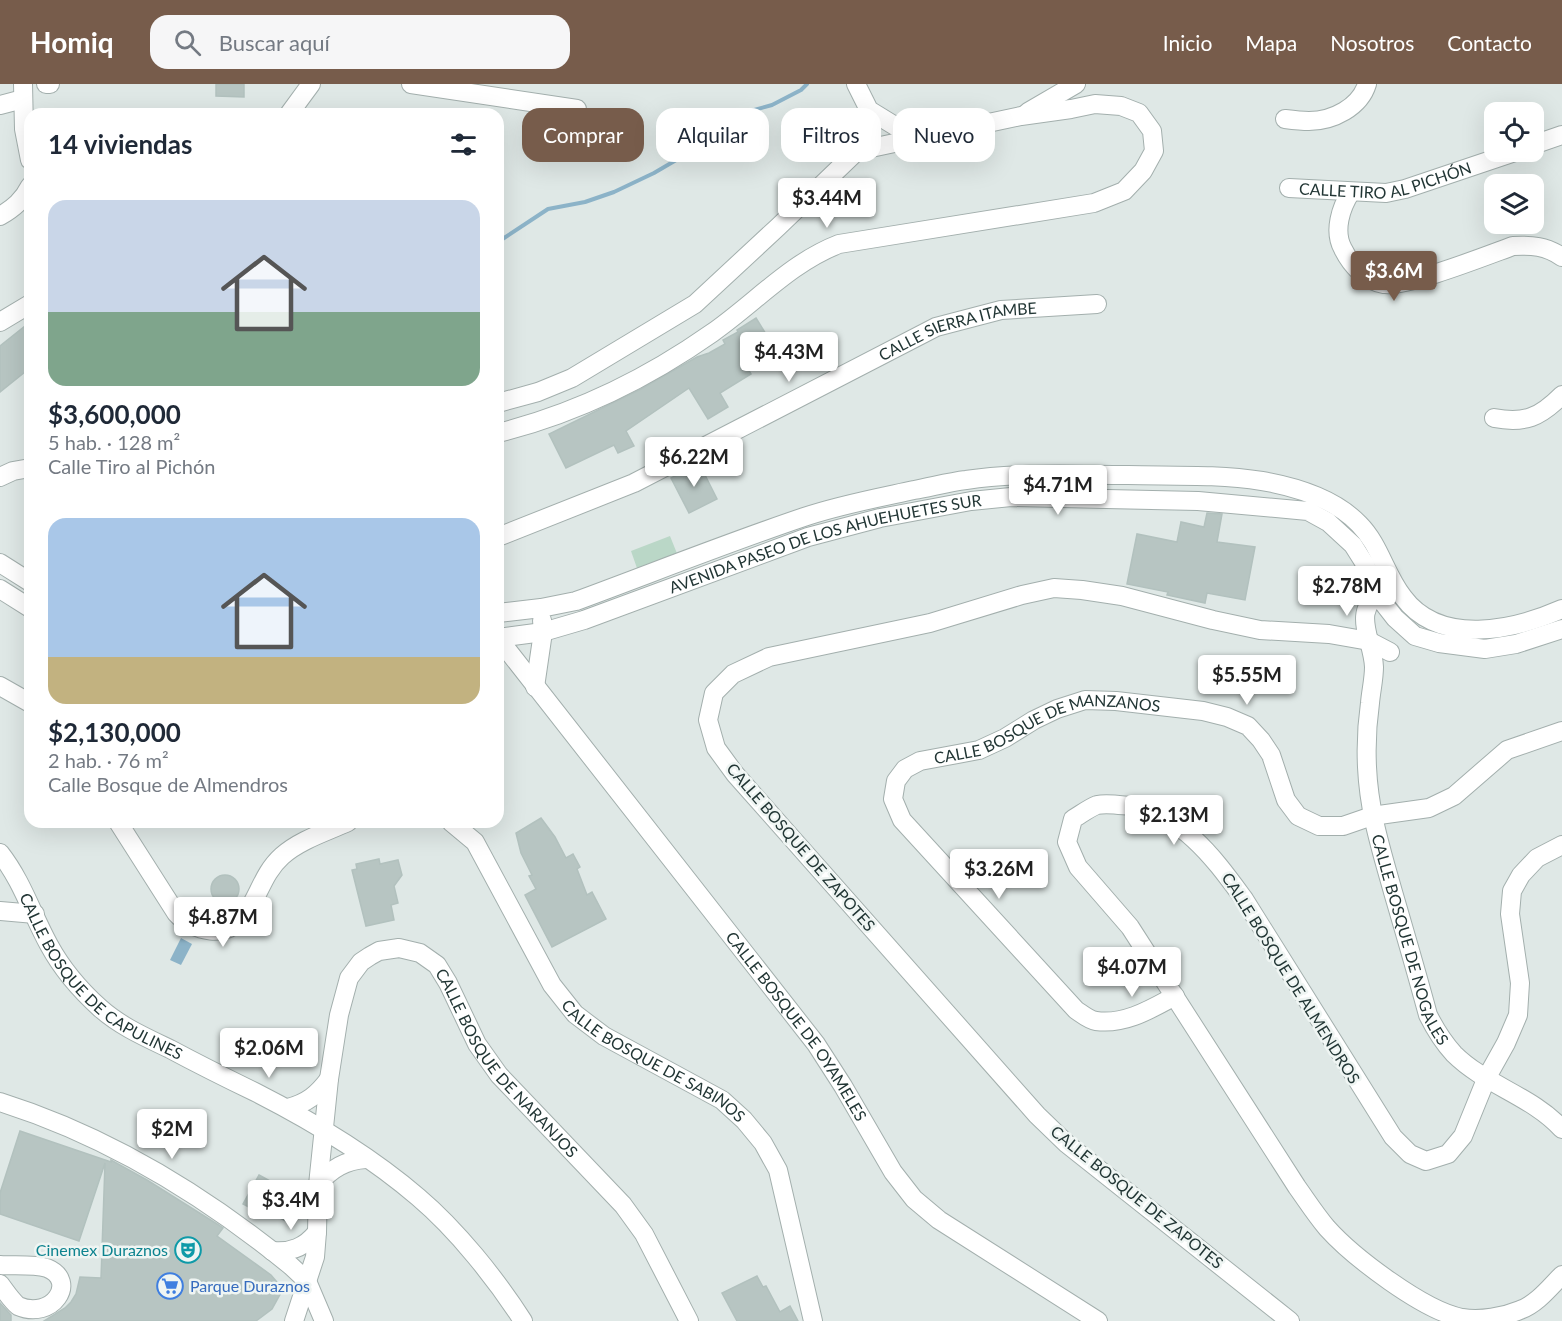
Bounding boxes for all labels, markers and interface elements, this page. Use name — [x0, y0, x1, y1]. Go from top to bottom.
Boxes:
search box — [150, 15, 570, 69]
text: Homiq — [30, 25, 114, 59]
icon: search — [171, 26, 204, 59]
text: Buscar aquí — [219, 29, 330, 56]
text: Inicio — [1163, 30, 1212, 55]
text: Mapa — [1245, 30, 1297, 55]
text: Nosotros — [1330, 30, 1414, 55]
text: Contacto — [1447, 30, 1532, 55]
map controls — [1484, 102, 1544, 234]
button: locate — [1484, 102, 1544, 162]
chip: Comprar — [522, 108, 644, 162]
chip: Alquilar — [656, 108, 769, 162]
chip: Filtros — [781, 108, 881, 162]
chip: Nuevo — [893, 108, 995, 162]
text: 14 viviendas — [48, 128, 192, 160]
icon: filters — [447, 128, 480, 161]
street label: CALLE TIRO AL PICHÓN — [1299, 157, 1474, 202]
button: layers — [1484, 174, 1544, 234]
pin: $3.44M — [778, 178, 876, 229]
text: $3.44M — [792, 185, 862, 209]
icon: home — [210, 239, 318, 347]
pin: $3.6M — [1352, 251, 1436, 302]
text: $3.6M — [1365, 258, 1423, 282]
street label: CALLE SIERRA ITAMBE — [875, 298, 1037, 364]
pin: $4.43M — [740, 332, 838, 383]
text: $4.43M — [754, 339, 824, 363]
text: $3,600,000 — [48, 398, 181, 430]
text: 5 hab. · 128 m² — [48, 430, 180, 454]
pin: $6.22M — [645, 437, 743, 488]
text: $6.22M — [659, 444, 729, 468]
text: Calle Tiro al Pichón — [48, 454, 215, 478]
pin: $4.71M — [1009, 465, 1107, 516]
text: $4.71M — [1023, 472, 1093, 496]
street label: AVENIDA PASEO DE LOS AHUEHUETES SUR — [666, 490, 982, 597]
icon: home — [210, 557, 318, 665]
pin: $2.78M — [1298, 566, 1396, 617]
text: $2.78M — [1312, 573, 1382, 597]
pin: $5.55M — [1198, 655, 1296, 706]
text: $5.55M — [1212, 662, 1282, 686]
street label: CALLE BOSQUE DE MANZANOS — [932, 690, 1161, 767]
text: $2,130,000 — [48, 716, 181, 748]
text: 2 hab. · 76 m² — [48, 748, 169, 772]
street label: CALLE BOSQUE DE ZAPOTES — [723, 759, 879, 935]
text: Calle Bosque de Almendros — [48, 772, 288, 796]
pin: $2.13M — [1125, 795, 1223, 846]
text: $2.13M — [1139, 802, 1209, 826]
street label: CALLE BOSQUE DE NOGALES — [1369, 832, 1453, 1048]
pin: $3.26M — [950, 849, 1048, 900]
text: $3.26M — [964, 856, 1034, 880]
street label: CALLE BOSQUE DE ALMENDROS — [1218, 869, 1364, 1087]
street label: CALLE BOSQUE DE CAPULINES — [16, 890, 186, 1063]
pin: $4.87M — [174, 897, 272, 948]
text: $4.87M — [188, 904, 258, 928]
street label: CALLE BOSQUE DE OYAMELES — [722, 927, 871, 1124]
pin: $4.07M — [1083, 947, 1181, 998]
text: $4.07M — [1097, 954, 1167, 978]
street label: CALLE BOSQUE DE NARANJOS — [432, 965, 582, 1161]
street label: CALLE BOSQUE DE SABINOS — [558, 995, 749, 1125]
pin: $2.06M — [220, 1028, 318, 1079]
text: $2.06M — [234, 1035, 304, 1059]
pin: $2M — [143, 1109, 201, 1160]
text: $2M — [151, 1116, 193, 1140]
street label: CALLE BOSQUE DE ZAPOTES — [1047, 1121, 1227, 1272]
pin: $3.4M — [249, 1180, 333, 1231]
text: $3.4M — [262, 1187, 320, 1211]
theatre icon: Cinemex Duraznos — [173, 1235, 203, 1265]
place label: Cinemex Duraznos — [36, 1240, 168, 1259]
supermarket icon: Parque Duraznos — [155, 1271, 185, 1301]
place label: Parque Duraznos — [190, 1276, 310, 1295]

